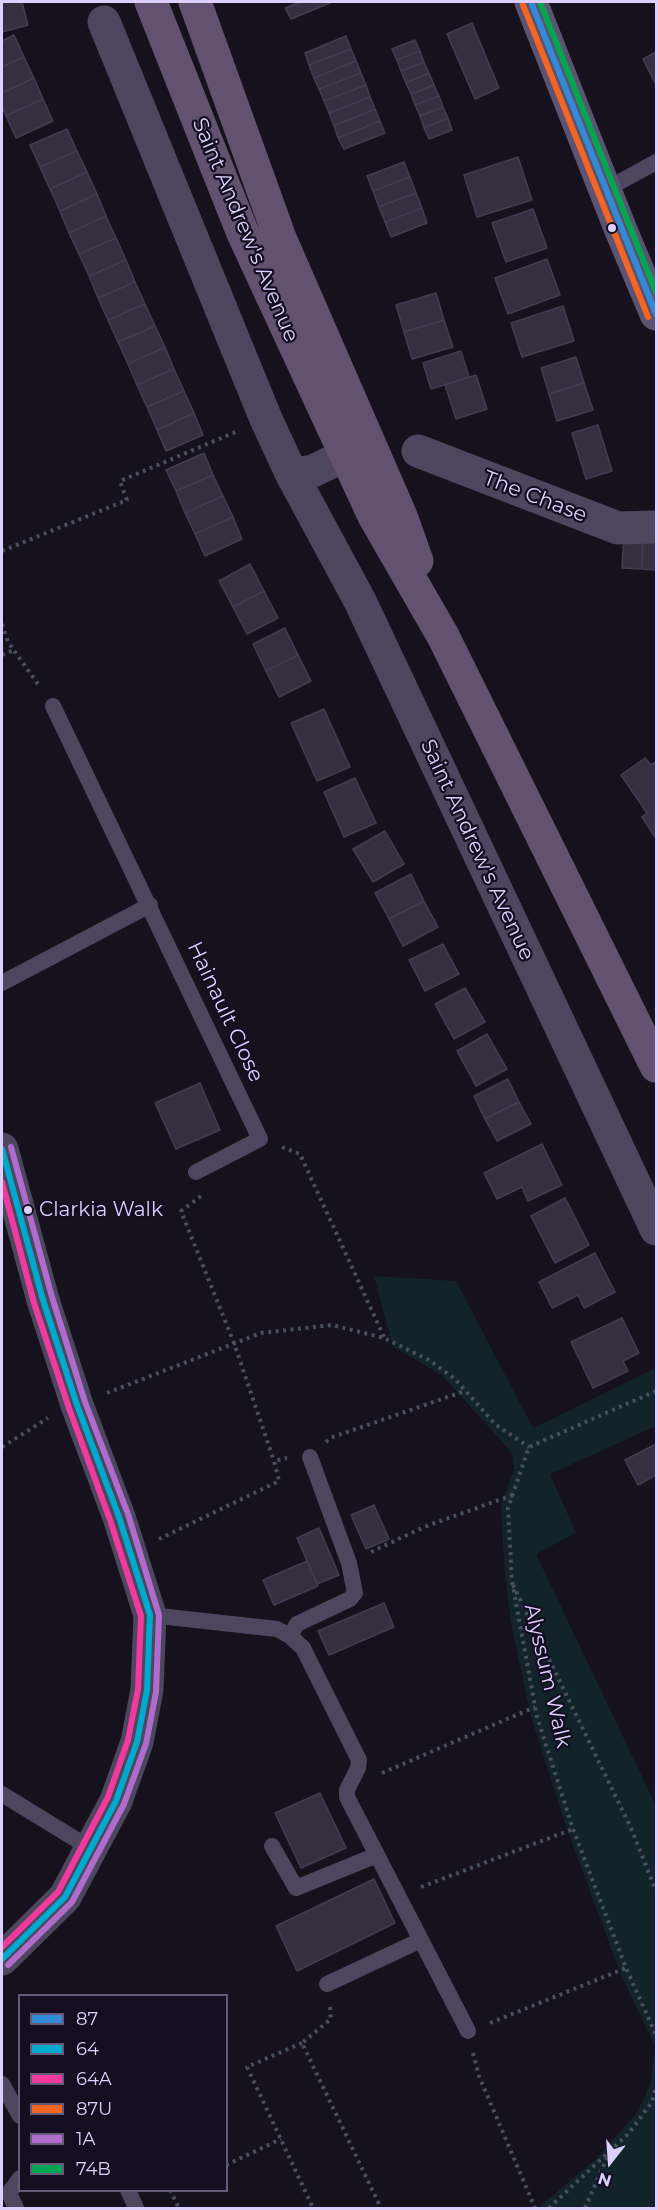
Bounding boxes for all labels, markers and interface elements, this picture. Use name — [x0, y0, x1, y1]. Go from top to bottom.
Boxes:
street label: Saint Andrew's Avenue — [186, 114, 304, 346]
unlabelled marker — [606, 222, 618, 234]
street label: The Chase — [480, 466, 590, 528]
street label: Saint Andrew's Avenue — [415, 735, 539, 965]
street label: Hainault Close — [181, 938, 269, 1086]
place label: Clarkia Walk — [39, 1198, 163, 1222]
marker: Clarkia Walk — [22, 1204, 34, 1216]
street label: Alyssum Walk — [518, 1602, 576, 1750]
legend — [18, 1994, 228, 2192]
text: 87 — [76, 2008, 98, 2030]
text: 64 — [76, 2038, 99, 2060]
text: 64A — [76, 2068, 112, 2090]
text: 87U — [76, 2098, 112, 2120]
text: 1A — [76, 2128, 95, 2150]
north arrow — [580, 2132, 640, 2192]
text: 74B — [76, 2158, 111, 2180]
text: N — [596, 2169, 614, 2191]

